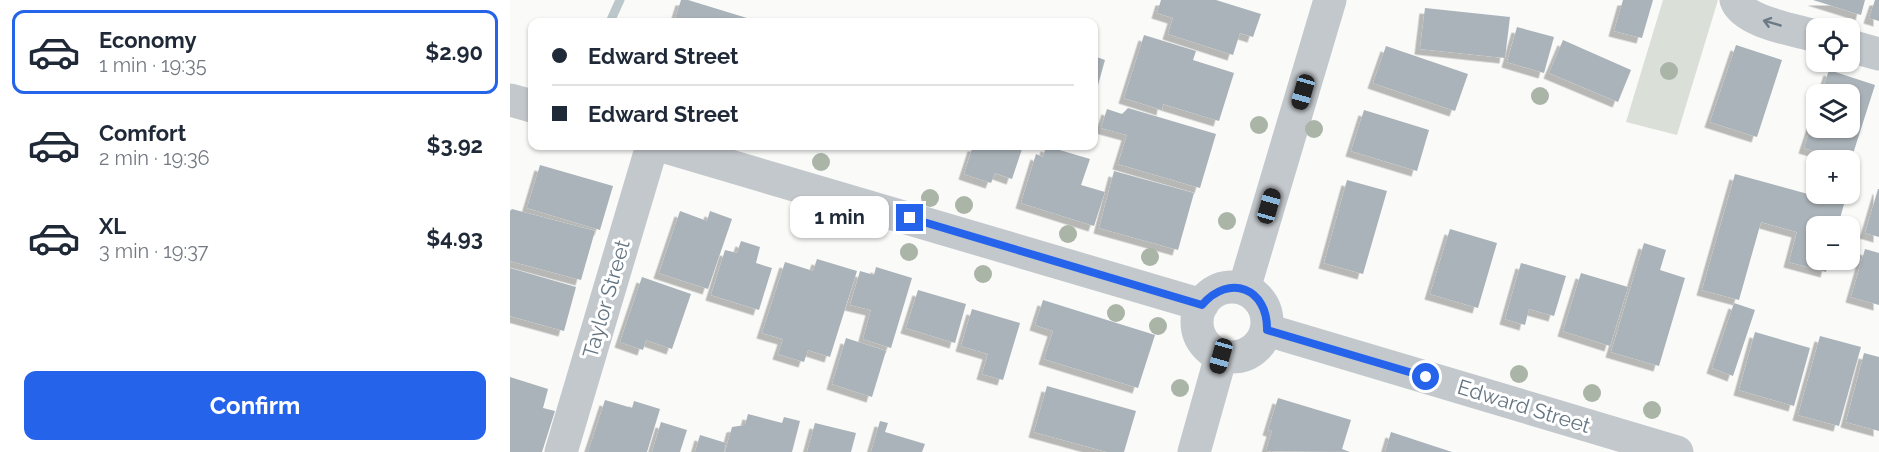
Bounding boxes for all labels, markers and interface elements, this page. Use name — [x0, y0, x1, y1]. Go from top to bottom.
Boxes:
one-way arrow — [1763, 17, 1782, 29]
map controls — [1806, 18, 1860, 270]
button: locate — [1806, 18, 1860, 72]
icon: car — [27, 25, 81, 79]
text: Economy — [99, 27, 197, 53]
text: $2.90 — [425, 39, 483, 65]
text: Edward Street — [588, 43, 739, 69]
text: 1 min · 19:35 — [99, 53, 207, 77]
car — [1289, 72, 1317, 112]
button: layers — [1806, 84, 1860, 138]
text: Edward Street — [588, 101, 739, 127]
icon: car — [27, 118, 81, 172]
text: Comfort — [99, 120, 186, 146]
text: $3.92 — [427, 132, 483, 158]
text: 2 min · 19:36 — [99, 146, 210, 170]
button: + — [1806, 150, 1860, 204]
car — [1255, 186, 1283, 226]
callout: 1 min — [790, 197, 889, 239]
route end — [896, 204, 923, 231]
text: 1 min — [814, 205, 865, 229]
icon: car — [27, 211, 81, 265]
text: XL — [99, 213, 126, 239]
button: − — [1806, 216, 1860, 270]
text: $4.93 — [426, 225, 483, 251]
street label: Taylor Street — [577, 237, 635, 361]
text: 3 min · 19:37 — [99, 239, 208, 263]
car — [1207, 336, 1235, 376]
route start — [1412, 363, 1439, 390]
button: Confirm — [24, 371, 486, 440]
street label: Edward Street — [1455, 374, 1593, 438]

